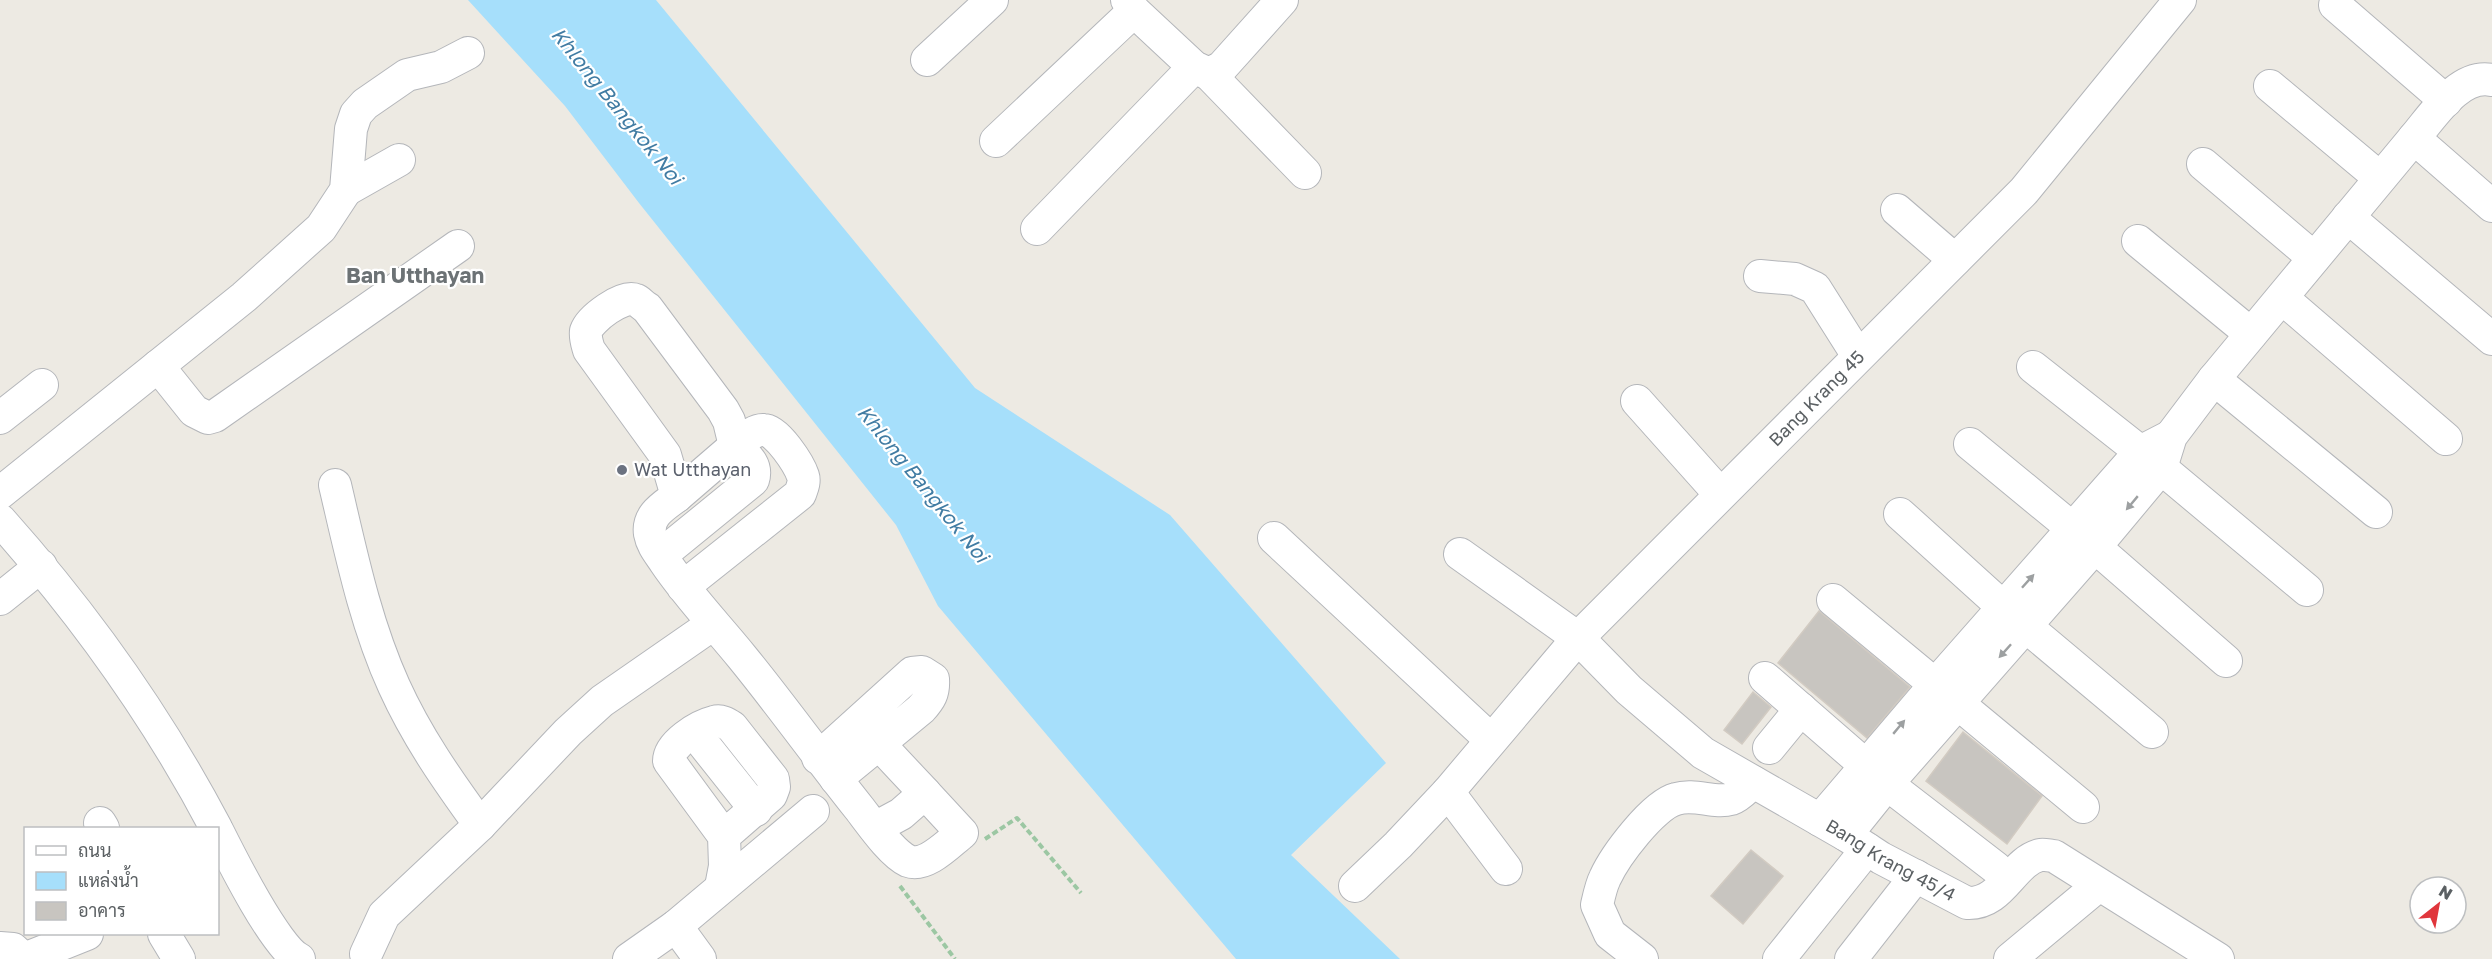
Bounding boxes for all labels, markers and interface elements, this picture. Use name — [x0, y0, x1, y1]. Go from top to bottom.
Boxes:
water label: Khlong Bangkok Noi — [546, 22, 690, 191]
district label: Ban Utthayan — [346, 262, 484, 288]
street label: Bang Krang 45 — [1764, 345, 1869, 450]
water label: Khlong Bangkok Noi — [852, 400, 996, 569]
place label: Wat Utthayan — [634, 458, 751, 480]
marker: Wat Utthayan — [615, 463, 629, 477]
one-way arrow — [2125, 495, 2138, 511]
one-way arrow — [2021, 574, 2034, 589]
one-way arrow — [1999, 643, 2012, 658]
one-way arrow — [1892, 720, 1905, 735]
street label: Bang Krang 45/4 — [1822, 814, 1960, 905]
legend — [24, 827, 219, 935]
text: ถนน — [78, 839, 111, 861]
text: แหล่งน้ำ — [78, 865, 139, 891]
north arrow — [2408, 875, 2468, 935]
text: N — [2435, 880, 2456, 904]
text: อาคาร — [78, 899, 126, 921]

